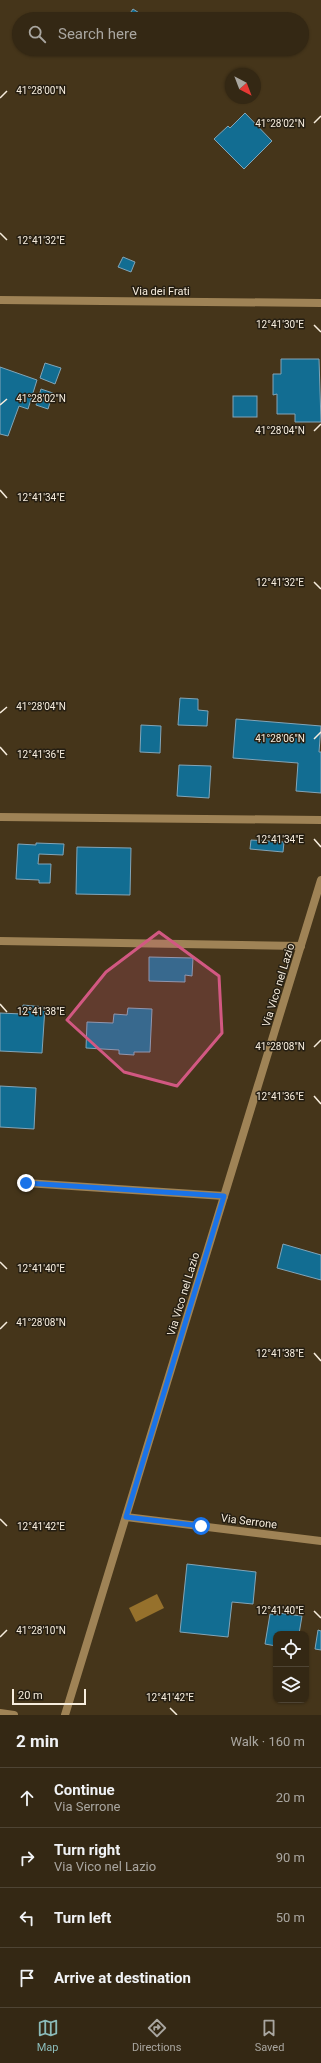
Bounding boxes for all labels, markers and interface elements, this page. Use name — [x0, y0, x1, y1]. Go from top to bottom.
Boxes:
search box — [12, 12, 309, 56]
icon: search — [26, 23, 48, 45]
text: Search here — [58, 25, 137, 43]
north arrow — [225, 68, 261, 104]
text: 41°28'00"N — [16, 85, 66, 96]
text: 41°28'02"N — [255, 118, 305, 129]
text: 12°41'32"E — [17, 235, 65, 246]
street label: Via dei Frati — [132, 285, 190, 298]
text: 12°41'30"E — [256, 319, 304, 330]
text: 41°28'02"N — [16, 393, 66, 404]
text: 41°28'04"N — [255, 425, 305, 436]
text: 12°41'34"E — [17, 492, 65, 503]
text: 12°41'32"E — [256, 577, 304, 588]
text: 41°28'04"N — [16, 701, 66, 712]
text: 41°28'06"N — [255, 733, 305, 744]
text: 12°41'36"E — [17, 749, 65, 760]
text: 12°41'34"E — [256, 834, 304, 845]
street label: Via Vico nel Lazio — [260, 942, 297, 1028]
text: 12°41'38"E — [17, 1006, 65, 1017]
text: 41°28'08"N — [255, 1041, 305, 1052]
text: 12°41'36"E — [256, 1091, 304, 1102]
route end — [17, 1174, 35, 1192]
street label: Via Vico nel Lazio — [165, 1251, 202, 1337]
text: 12°41'40"E — [17, 1263, 65, 1274]
text: 41°28'08"N — [16, 1317, 66, 1328]
text: 12°41'38"E — [256, 1348, 304, 1359]
street label: Via Serrone — [220, 1512, 278, 1531]
route start — [192, 1517, 210, 1535]
text: 12°41'42"E — [17, 1521, 65, 1532]
text: 12°41'40"E — [256, 1605, 304, 1616]
text: 41°28'10"N — [16, 1625, 66, 1636]
map controls — [273, 1631, 309, 1703]
button: locate — [273, 1631, 309, 1667]
button: layers — [273, 1667, 309, 1703]
scale bar — [12, 1687, 86, 1706]
text: 20 m — [18, 1689, 43, 1702]
text: 12°41'42"E — [146, 1692, 194, 1703]
text: 2 min — [16, 1731, 59, 1751]
text: Walk · 160 m — [230, 1734, 305, 1749]
text: Continue — [54, 1781, 115, 1799]
icon: ahead — [16, 1787, 38, 1809]
text: 20 m — [276, 1790, 305, 1805]
text: Via Serrone — [54, 1799, 121, 1814]
text: Turn right — [54, 1841, 120, 1859]
icon: right — [16, 1847, 38, 1869]
text: 90 m — [276, 1850, 305, 1865]
text: Via Vico nel Lazio — [54, 1859, 156, 1874]
icon: left — [16, 1907, 38, 1929]
text: Turn left — [54, 1909, 111, 1927]
text: 50 m — [276, 1910, 305, 1925]
icon: arrive — [16, 1967, 38, 1989]
text: Arrive at destination — [54, 1969, 191, 1987]
tab: Map — [37, 2017, 59, 2054]
tab: Directions — [132, 2017, 181, 2054]
tab: Saved — [255, 2017, 284, 2054]

